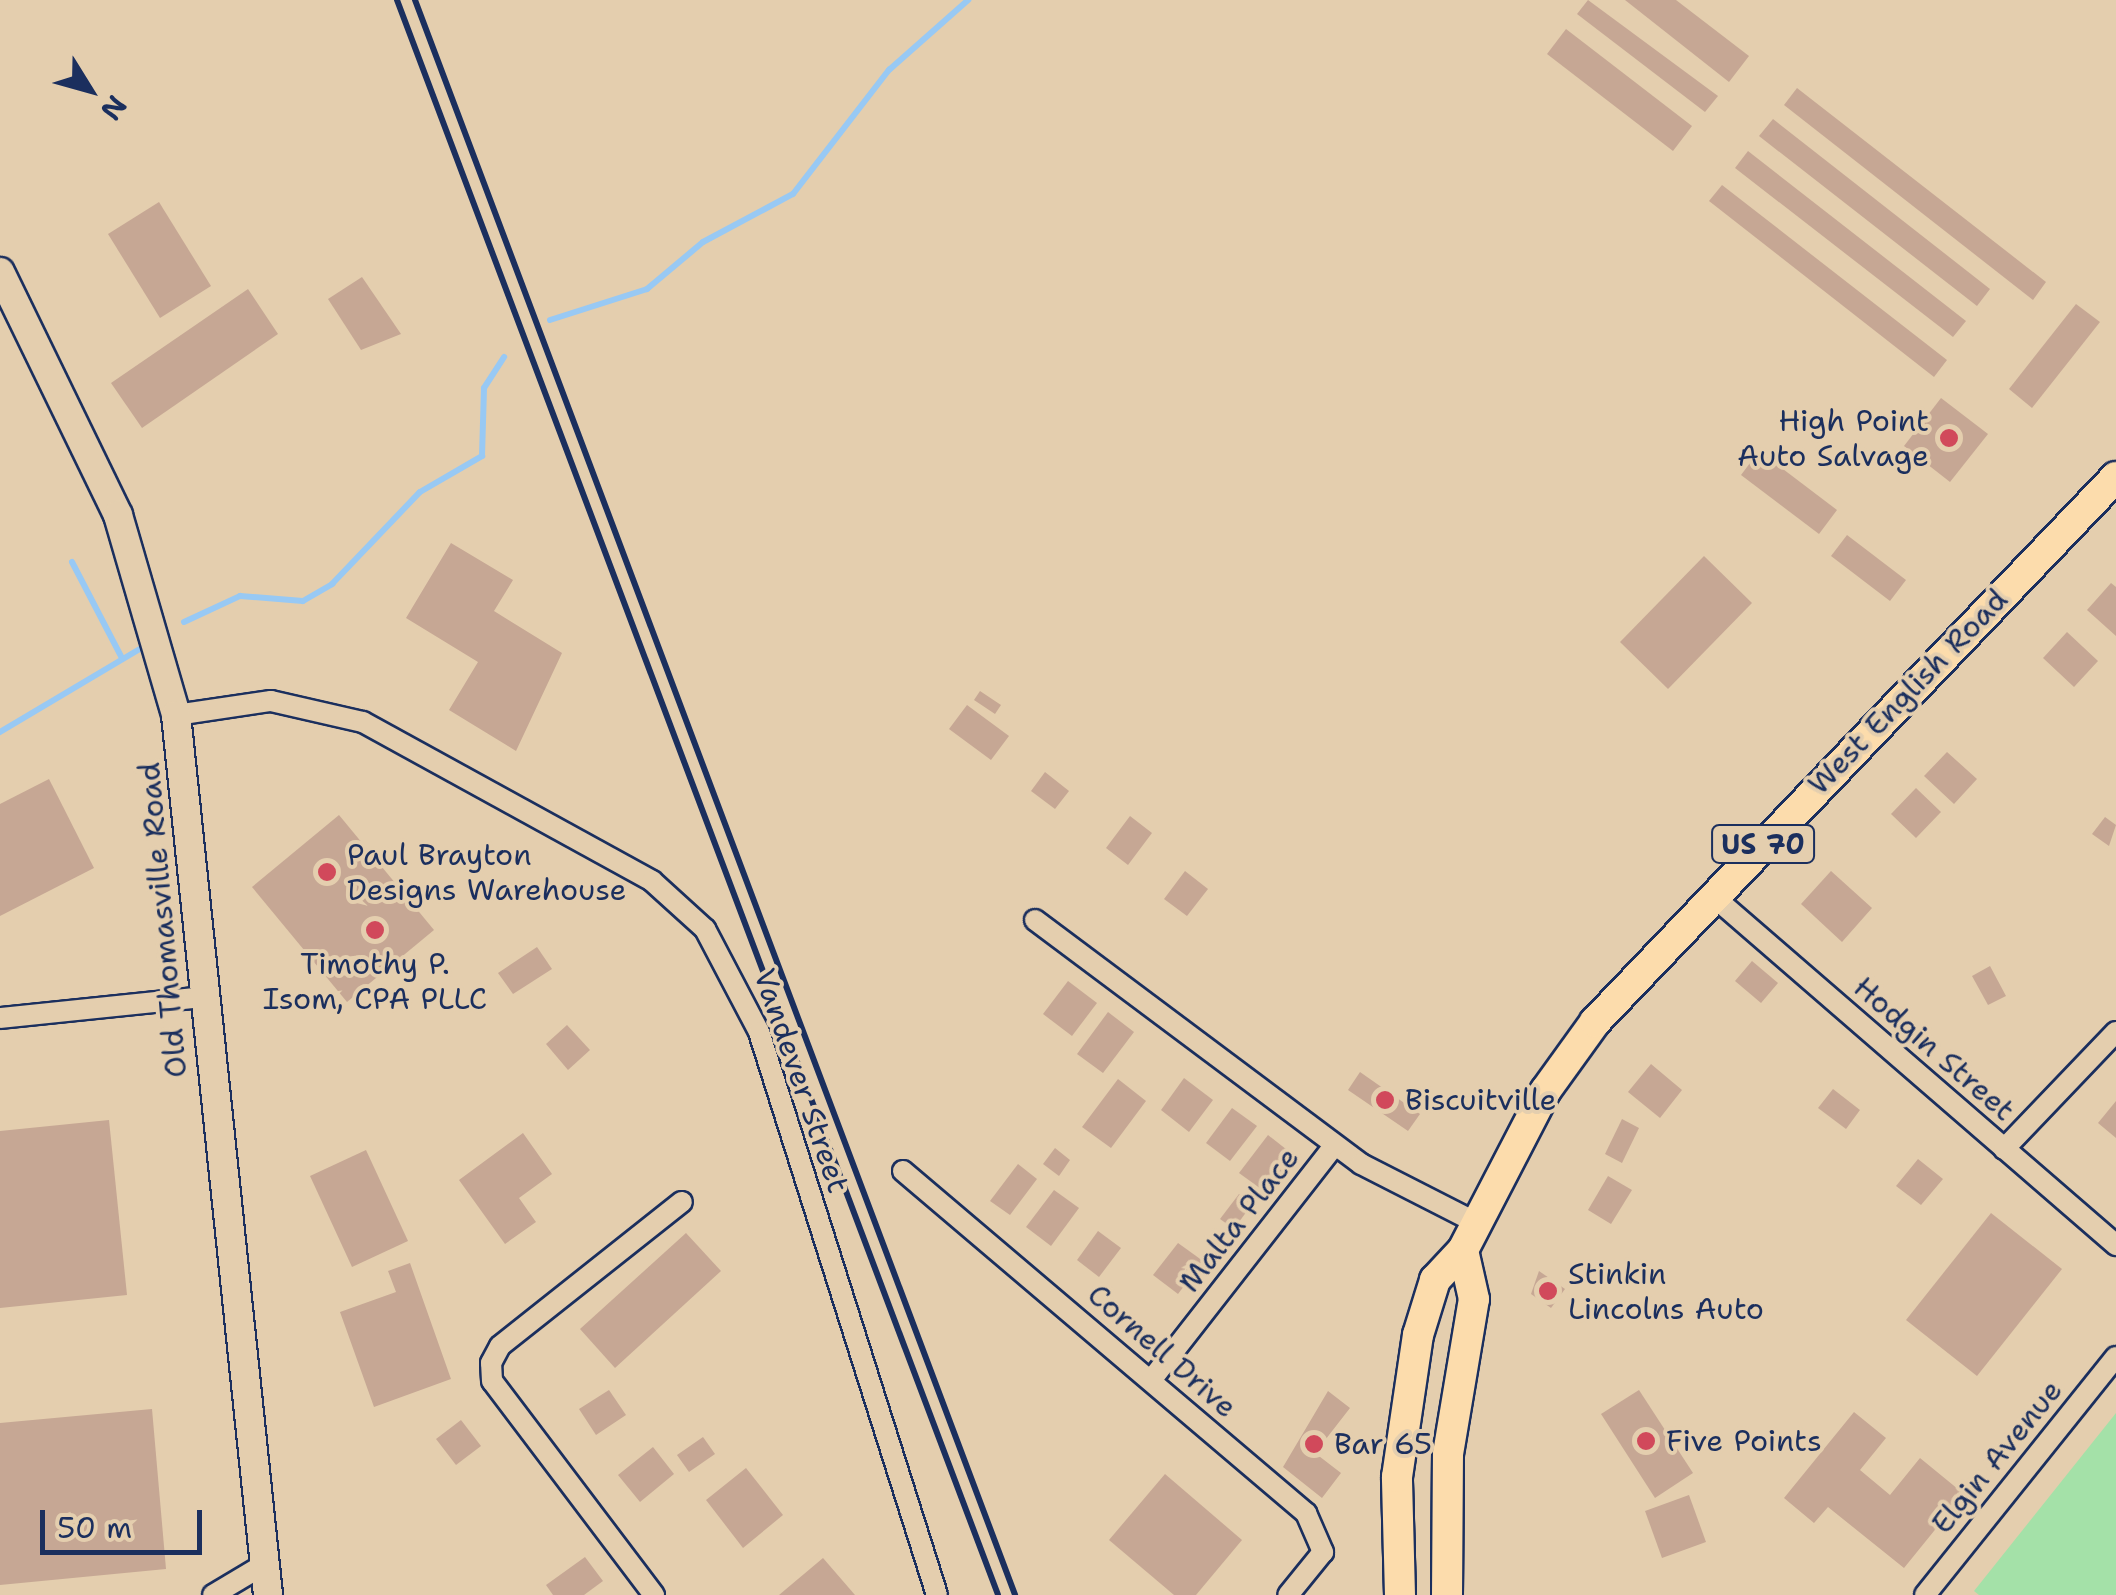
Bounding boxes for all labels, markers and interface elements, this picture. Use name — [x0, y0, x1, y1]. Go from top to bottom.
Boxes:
north arrow — [40, 40, 140, 140]
text: N — [92, 88, 136, 128]
place label: High Point Auto Salvage — [1737, 403, 1929, 474]
marker: High Point Auto Salvage — [1938, 427, 1960, 449]
street label: West English Road — [1801, 582, 2015, 802]
street label: Old Thomasville Road — [131, 761, 195, 1079]
road number: US 70 — [1710, 821, 1816, 867]
place label: Paul Brayton Designs Warehouse — [347, 837, 627, 908]
marker: Paul Brayton Designs Warehouse — [316, 861, 338, 883]
marker: Timothy P. Isom, CPA PLLC — [364, 919, 386, 941]
place label: Timothy P. Isom, CPA PLLC — [263, 946, 487, 1016]
street label: Vandever Street — [746, 964, 856, 1198]
street label: Hodgin Street — [1846, 969, 2022, 1129]
place label: Biscuitville — [1405, 1082, 1556, 1118]
marker: Biscuitville — [1374, 1089, 1396, 1111]
street label: Malta Place — [1171, 1140, 1307, 1300]
place label: Stinkin Lincolns Auto — [1568, 1256, 1764, 1326]
street label: Cornell Drive — [1080, 1277, 1244, 1425]
marker: Stinkin Lincolns Auto — [1537, 1280, 1559, 1302]
street label: Elgin Avenue — [1924, 1373, 2070, 1541]
place label: Five Points — [1666, 1423, 1822, 1459]
place label: Bar 65 — [1334, 1426, 1432, 1462]
marker: Five Points — [1635, 1430, 1657, 1452]
marker: Bar 65 — [1303, 1433, 1325, 1455]
scale bar — [45, 1490, 208, 1552]
text: 50 m — [57, 1507, 132, 1548]

